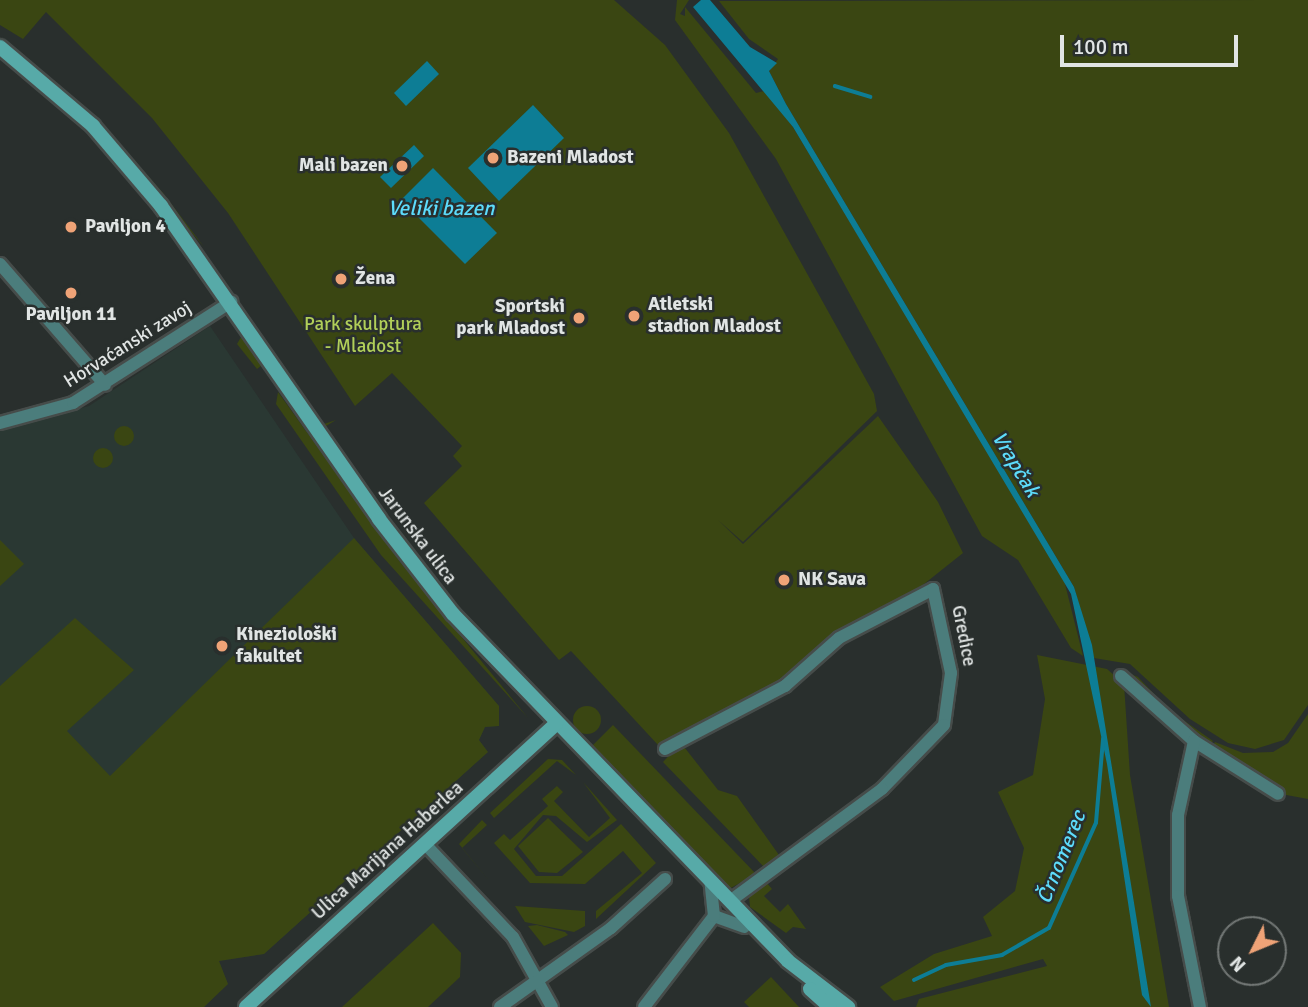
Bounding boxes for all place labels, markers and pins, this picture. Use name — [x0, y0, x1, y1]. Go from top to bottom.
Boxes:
place label: Bazeni Mladost — [507, 147, 634, 169]
marker: Bazeni Mladost — [485, 150, 501, 166]
place label: Mali bazen — [299, 155, 388, 177]
marker: Mali bazen — [394, 158, 410, 174]
place label: Paviljon 4 — [85, 216, 166, 238]
marker: Paviljon 4 — [63, 219, 79, 235]
place label: Žena — [355, 268, 395, 290]
marker: Žena — [333, 271, 349, 287]
marker: Paviljon 11 — [63, 285, 79, 301]
place label: Atletski stadion Mladost — [648, 294, 781, 338]
place label: Sportski park Mladost — [456, 296, 565, 340]
place label: Paviljon 11 — [25, 304, 117, 326]
marker: Atletski stadion Mladost — [626, 308, 642, 324]
marker: Sportski park Mladost — [571, 310, 587, 326]
place label: NK Sava — [798, 569, 866, 591]
marker: NK Sava — [776, 572, 792, 588]
place label: Kineziološki fakultet — [236, 624, 337, 668]
marker: Kineziološki fakultet — [214, 638, 230, 654]

